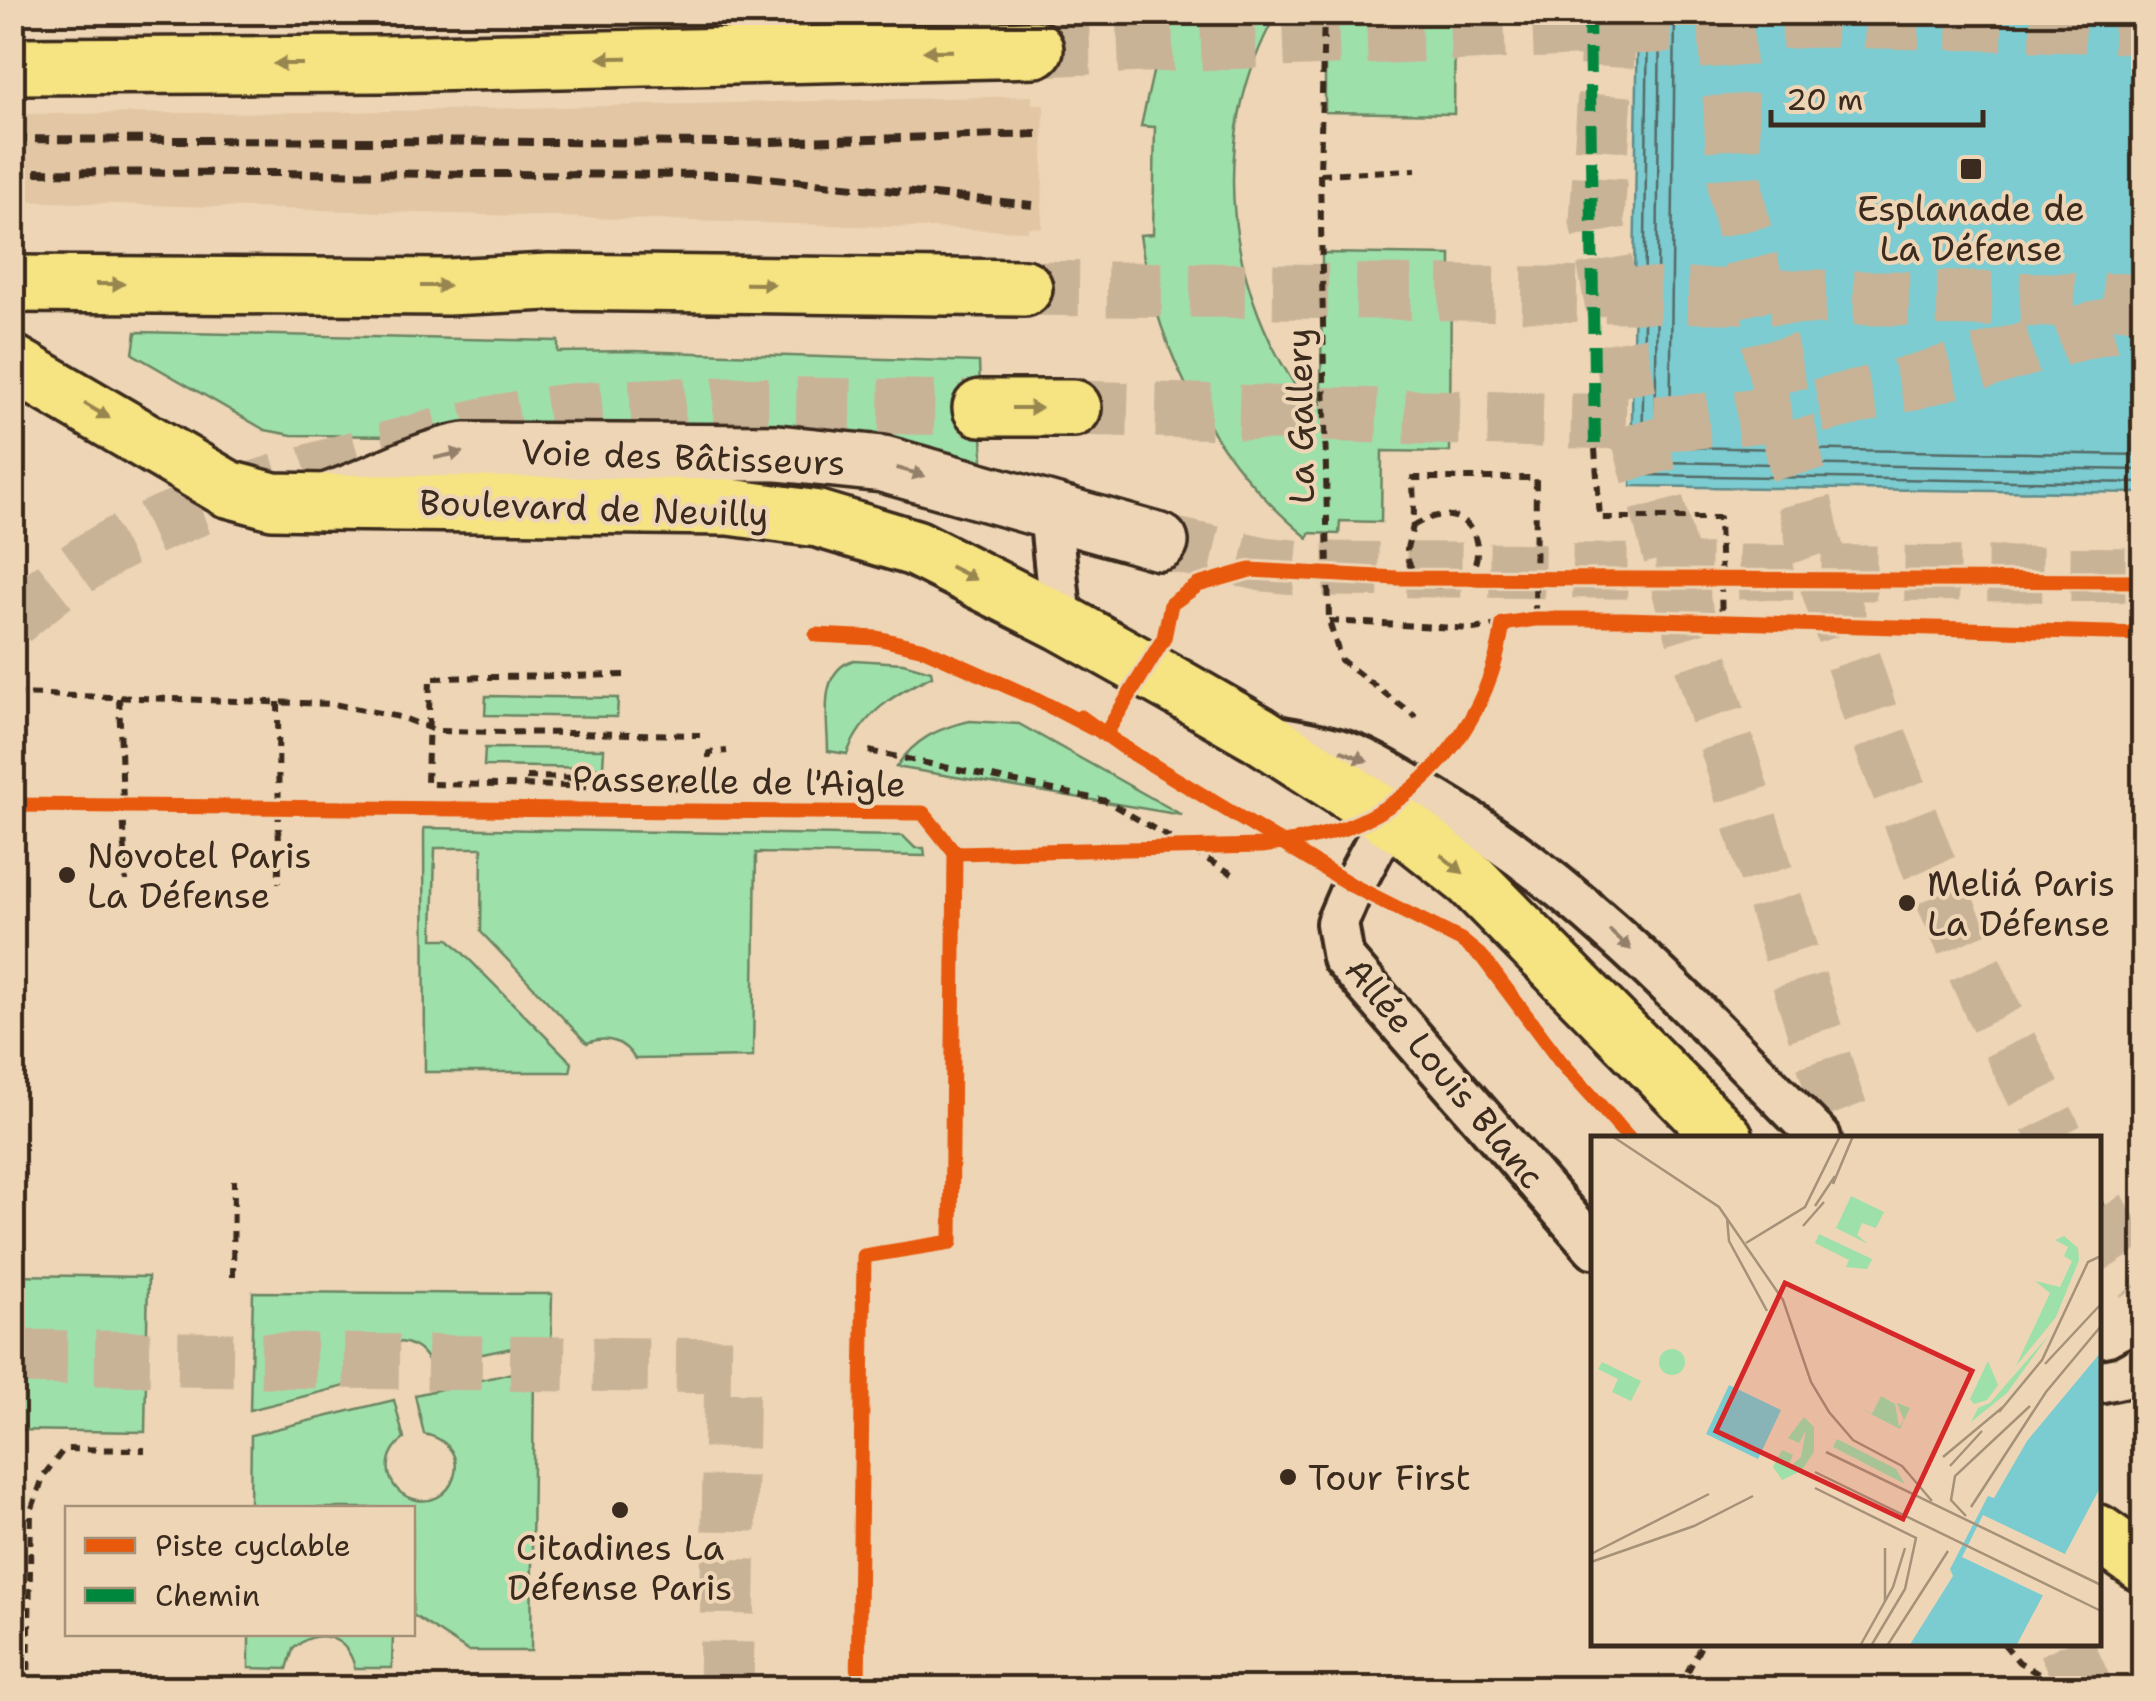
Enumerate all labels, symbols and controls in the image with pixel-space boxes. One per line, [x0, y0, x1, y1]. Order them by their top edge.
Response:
one-way arrow [921, 43, 953, 59]
one-way arrow [596, 51, 628, 67]
one-way arrow [272, 56, 304, 72]
scale bar [1771, 65, 1984, 127]
text: 20 m [1786, 79, 1863, 120]
marker: Esplanade de La Défense [1958, 156, 1984, 182]
place label: Esplanade de La Défense [1857, 185, 2085, 272]
one-way arrow [94, 276, 126, 292]
one-way arrow [744, 277, 776, 293]
one-way arrow [419, 278, 451, 294]
street label: La Gallery [1275, 328, 1325, 504]
one-way arrow [1011, 400, 1043, 416]
one-way arrow [83, 402, 111, 419]
street label: Voie des Bâtisseurs [520, 428, 846, 486]
one-way arrow [434, 447, 465, 462]
one-way arrow [897, 465, 927, 480]
street label: Boulevard de Neuilly [419, 478, 769, 538]
one-way arrow [949, 564, 978, 581]
one-way arrow [1339, 749, 1369, 765]
street label: Passerelle de l'Aigle [572, 755, 906, 807]
place label: Novotel Paris La Défense [87, 832, 311, 919]
one-way arrow [1438, 854, 1464, 875]
place label: Meliá Paris La Défense [1927, 860, 2115, 947]
marker: Novotel Paris La Défense [56, 864, 78, 886]
marker: Meliá Paris La Défense [1896, 892, 1918, 914]
one-way arrow [1608, 928, 1632, 951]
street label: Allée Louis Blanc [1334, 948, 1556, 1198]
inset map [1591, 1136, 2101, 1646]
place label: Tour First [1308, 1454, 1471, 1501]
marker: Tour First [1277, 1466, 1299, 1488]
marker: Citadines La Défense Paris [609, 1499, 631, 1521]
legend [65, 1506, 415, 1636]
place label: Citadines La Défense Paris [508, 1524, 732, 1611]
text: Piste cyclable [155, 1525, 351, 1566]
text: Chemin [155, 1575, 260, 1616]

